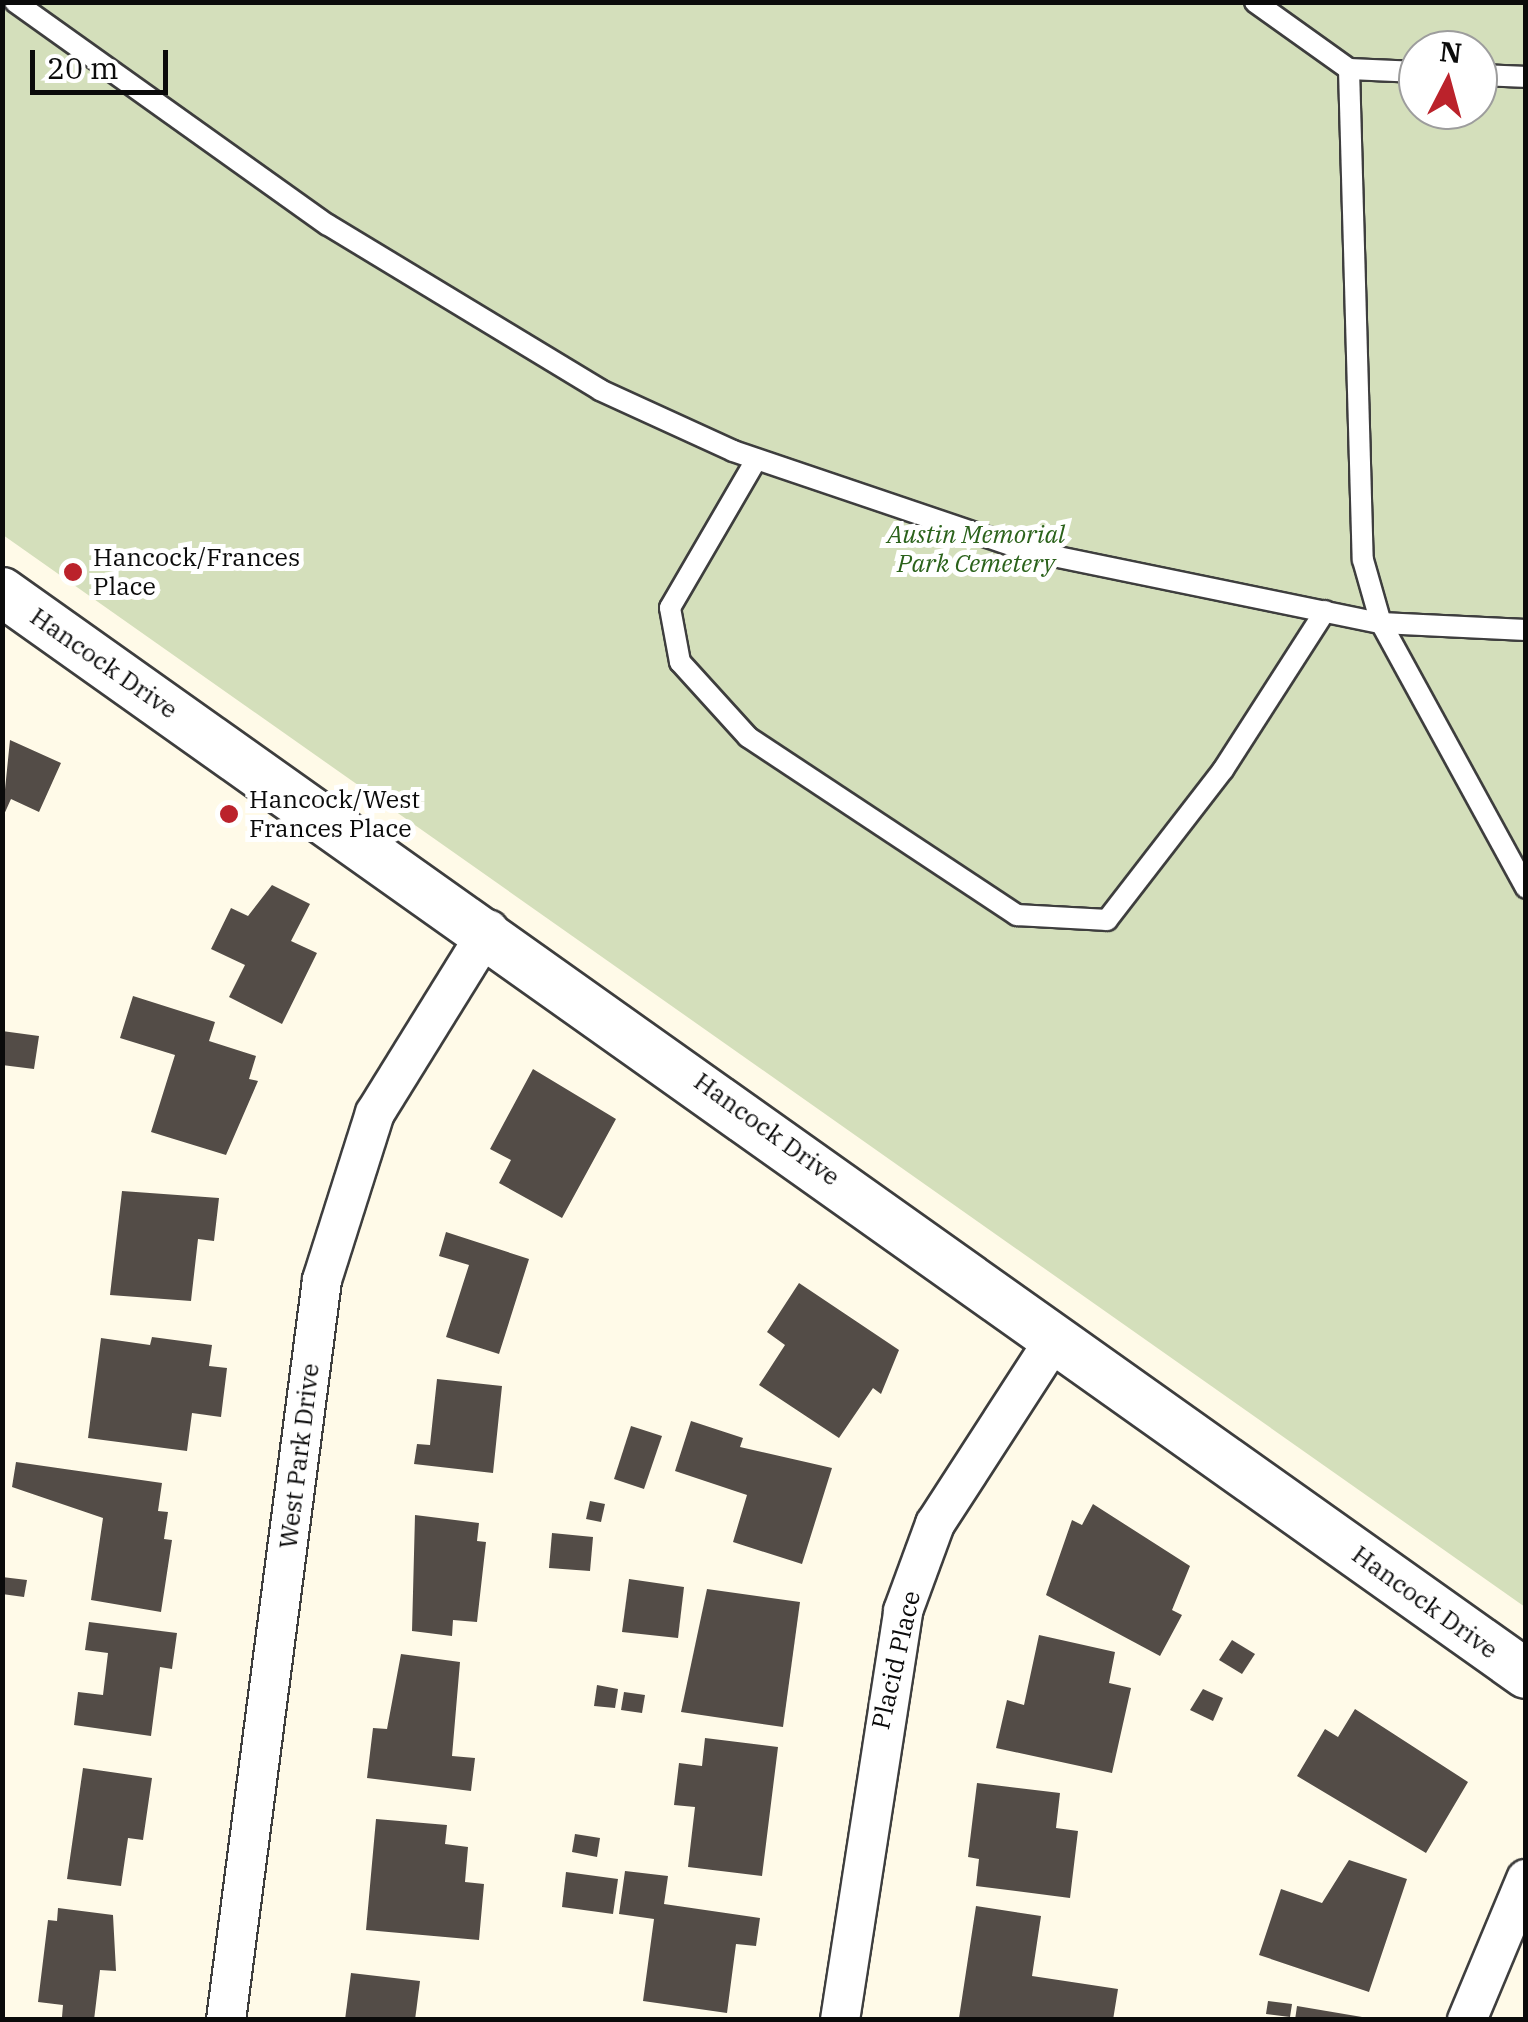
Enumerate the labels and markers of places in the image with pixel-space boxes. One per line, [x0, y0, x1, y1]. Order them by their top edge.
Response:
place label: Hancock/Frances Place [93, 543, 300, 602]
marker: Hancock/Frances Place [62, 561, 84, 583]
place label: Hancock/West Frances Place [249, 785, 420, 844]
marker: Hancock/West Frances Place [218, 803, 240, 825]

